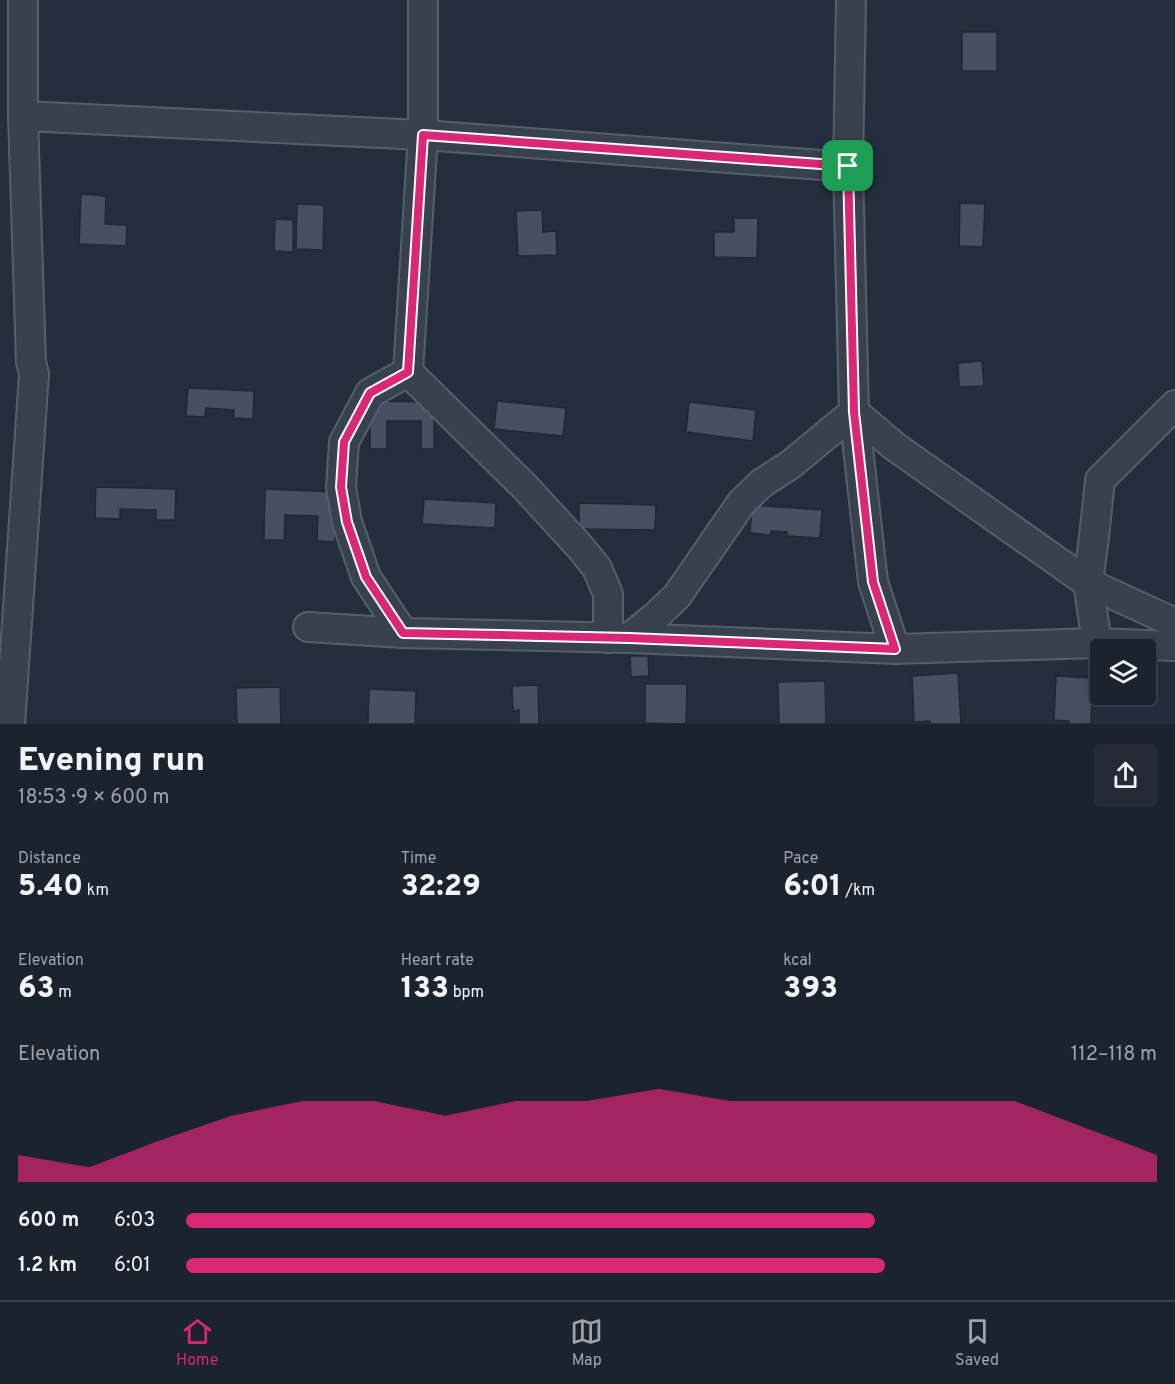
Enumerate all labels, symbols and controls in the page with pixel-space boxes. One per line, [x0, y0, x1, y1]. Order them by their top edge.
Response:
pin [822, 140, 873, 191]
icon: arrive [831, 149, 864, 182]
map controls [1090, 639, 1156, 705]
button: layers [1090, 639, 1156, 705]
text: Evening run [18, 741, 205, 783]
button: share [1094, 744, 1157, 807]
text: 18:53 · 9 × 600 m [18, 785, 169, 811]
text: Distance [18, 849, 81, 869]
text: Time [401, 849, 436, 869]
text: Pace [783, 849, 818, 869]
text: 5.40 [18, 869, 83, 906]
text: 32:29 [401, 869, 481, 906]
text: 6:01 [783, 869, 842, 906]
text: km [83, 881, 109, 901]
text: /km [842, 881, 875, 901]
text: Elevation [18, 951, 84, 971]
text: Heart rate [401, 951, 474, 971]
text: kcal [783, 951, 812, 971]
text: 63 [18, 971, 55, 1008]
text: 133 [401, 971, 449, 1008]
text: 393 [783, 971, 838, 1008]
text: m [55, 983, 72, 1003]
text: bpm [449, 983, 484, 1003]
text: Elevation [18, 1042, 100, 1068]
text: 112–118 m [1071, 1042, 1157, 1068]
text: 600 m [18, 1208, 79, 1234]
text: 6:03 [114, 1208, 155, 1234]
text: 1.2 km [18, 1253, 77, 1279]
text: 6:01 [114, 1253, 151, 1279]
tab: Home [176, 1315, 218, 1371]
tab: Map [570, 1315, 603, 1371]
tab: Saved [955, 1315, 999, 1371]

